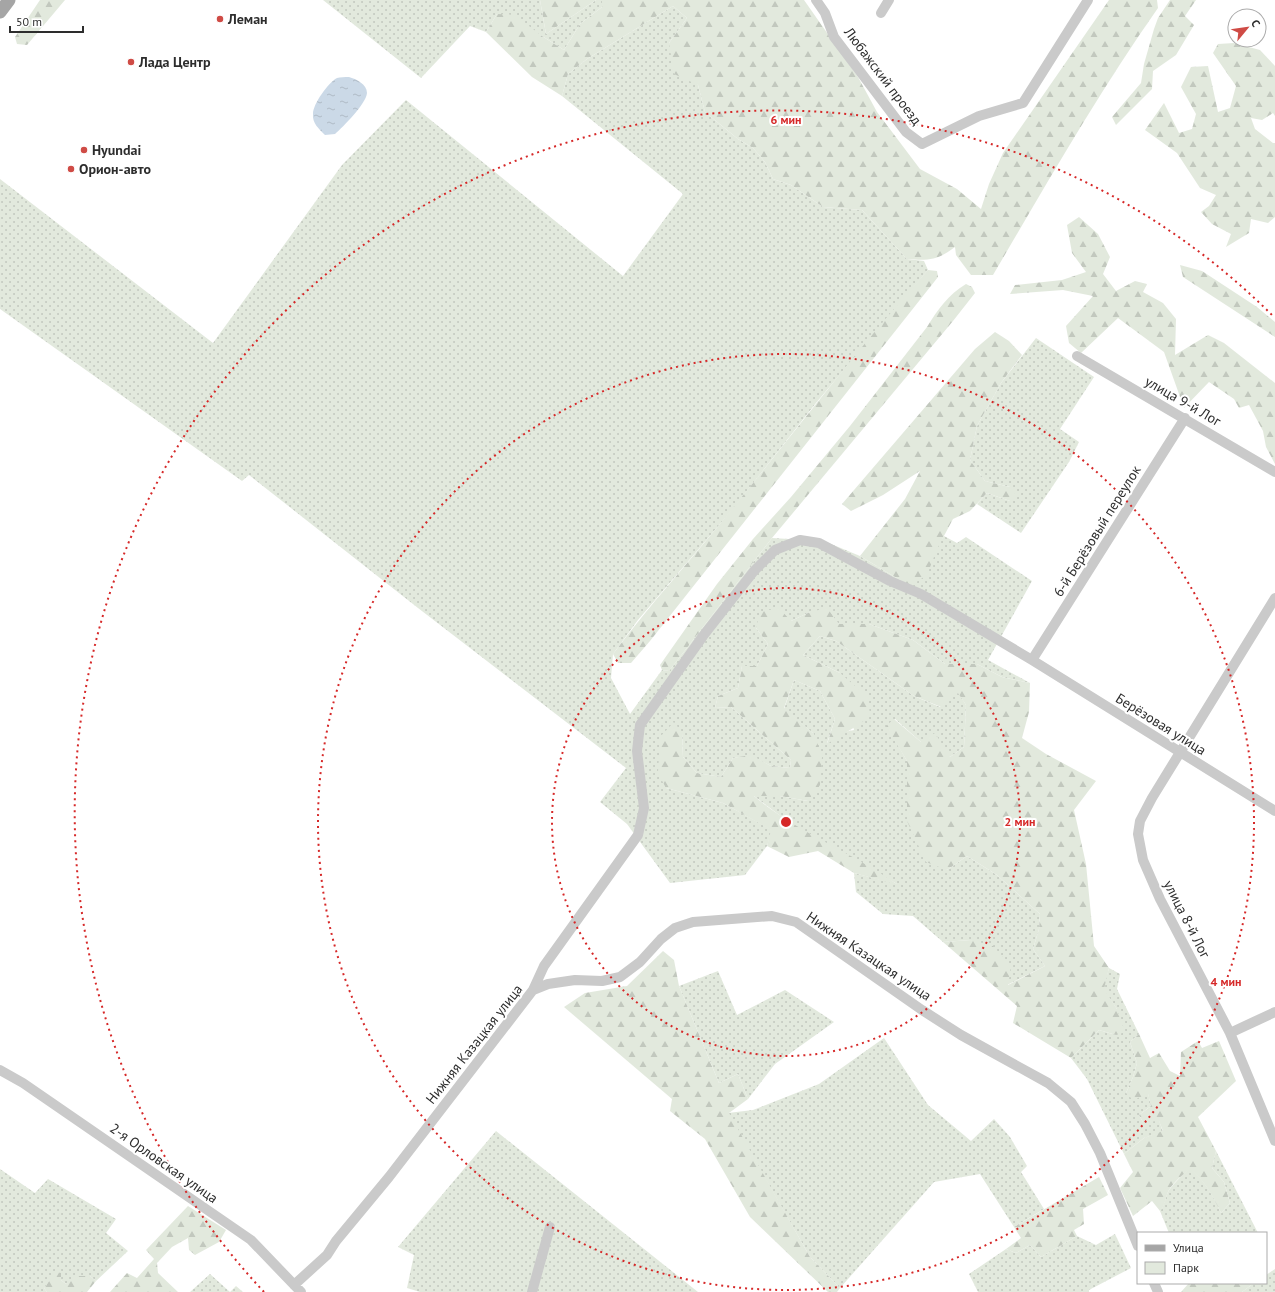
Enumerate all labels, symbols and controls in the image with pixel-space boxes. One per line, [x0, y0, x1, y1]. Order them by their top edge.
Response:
scale bar [10, 8, 83, 34]
north arrow [1227, 8, 1267, 48]
place label: Леман [227, 10, 268, 28]
text: 50 m [16, 14, 42, 29]
marker: Леман [215, 14, 225, 24]
text: С [1248, 17, 1263, 29]
street label: Любажский проезд [840, 23, 926, 129]
place label: Лада Центр [138, 53, 211, 71]
marker: Лада Центр [126, 57, 136, 67]
text: 6 мин [771, 112, 801, 127]
place label: Hyundai [92, 141, 141, 159]
marker: Hyundai [79, 145, 89, 155]
place label: Орион-авто [79, 160, 151, 178]
marker: Орион-авто [66, 164, 76, 174]
street label: улица 9-й Лог [1142, 372, 1225, 430]
street label: 6-й Берёзовый переулок [1049, 462, 1145, 600]
street label: Берёзовая улица [1113, 689, 1210, 759]
text: 2 мин [1005, 814, 1035, 829]
centre of rings [779, 815, 793, 829]
street label: улица 8-й Лог [1160, 877, 1215, 962]
street label: Нижняя Казацкая улица [803, 907, 935, 1005]
text: 4 мин [1211, 974, 1241, 989]
street label: Нижняя Казацкая улица [422, 981, 526, 1107]
street label: 2-я Орловская улица [107, 1119, 221, 1207]
legend [1137, 1232, 1267, 1284]
text: Улица [1173, 1240, 1204, 1255]
text: Парк [1173, 1260, 1199, 1275]

